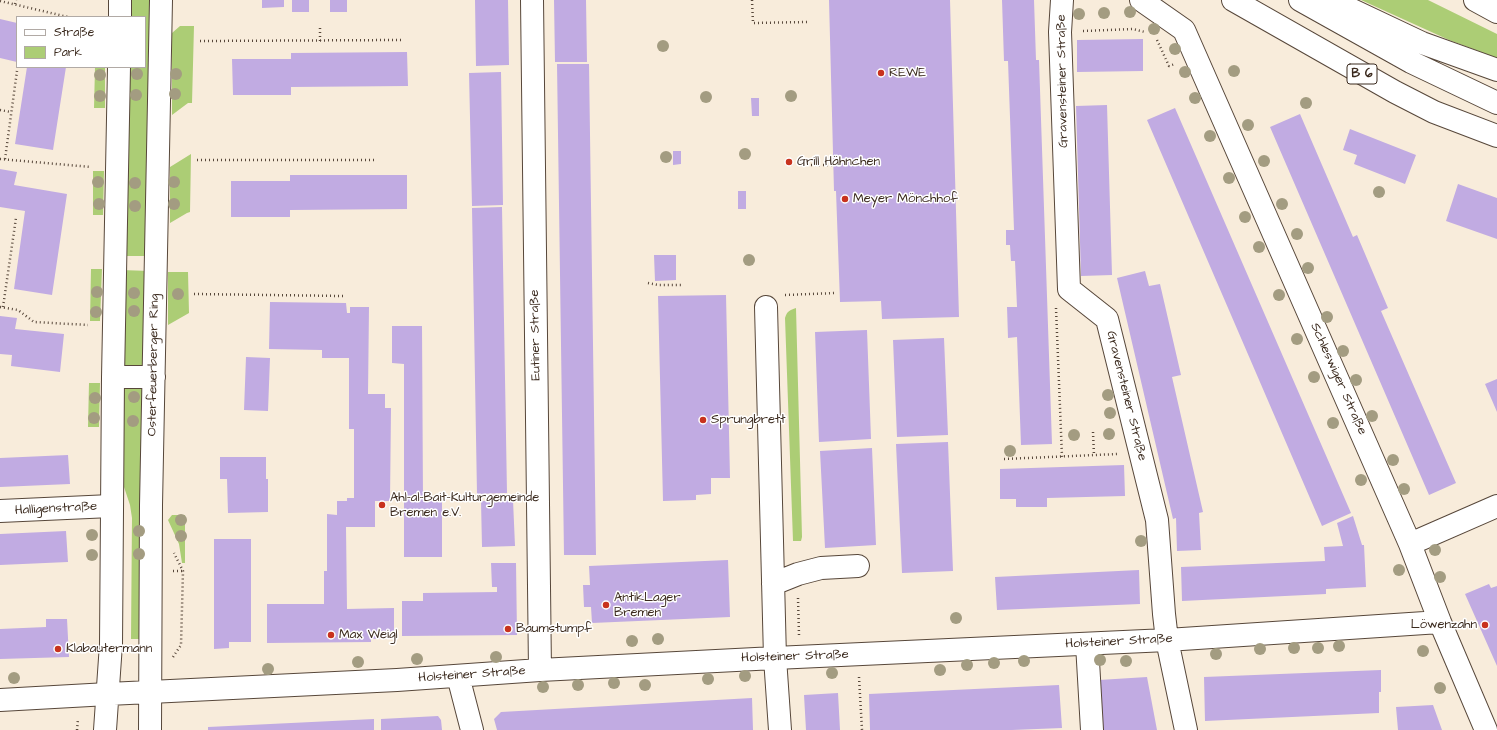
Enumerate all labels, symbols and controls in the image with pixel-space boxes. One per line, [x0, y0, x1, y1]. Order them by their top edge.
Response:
street label: Gravensteiner Straße [1054, 14, 1072, 148]
legend [16, 16, 146, 68]
text: Straße [54, 24, 94, 41]
text: Park [54, 44, 82, 61]
road number: B 6 [1347, 64, 1377, 84]
place label: REWE [889, 65, 926, 81]
marker: REWE [876, 68, 886, 78]
place label: Grill Hähnchen [797, 154, 880, 170]
marker: Grill Hähnchen [784, 157, 794, 167]
place label: Meyer Mönchhof [853, 191, 958, 207]
marker: Meyer Mönchhof [840, 194, 850, 204]
street label: Eutiner Straße [527, 289, 545, 381]
street label: Osterfeuerberger Ring [145, 294, 163, 436]
street label: Schleswiger Straße [1306, 321, 1370, 437]
street label: Gravensteiner Straße [1102, 329, 1150, 463]
place label: Sprungbrett [711, 412, 786, 428]
marker: Sprungbrett [698, 415, 708, 425]
place label: Ahl-al-Bait-Kulturgemeinde Bremen e.V. [390, 490, 539, 521]
street label: Halligenstraße [14, 499, 98, 519]
marker: Ahl-al-Bait-Kulturgemeinde Bremen e.V. [377, 500, 387, 510]
place label: AntikLager Bremen [614, 590, 681, 621]
marker: AntikLager Bremen [601, 600, 611, 610]
place label: Löwenzahn [1411, 617, 1477, 633]
marker: Löwenzahn [1480, 620, 1490, 630]
place label: Baumstumpf [516, 621, 592, 637]
marker: Baumstumpf [503, 624, 513, 634]
place label: Max Weigl [339, 627, 398, 643]
marker: Max Weigl [326, 630, 336, 640]
street label: Holsteiner Straße [1065, 631, 1173, 653]
place label: Klabautermann [66, 641, 152, 657]
marker: Klabautermann [53, 644, 63, 654]
street label: Holsteiner Straße [741, 647, 849, 667]
street label: Holsteiner Straße [418, 663, 526, 687]

